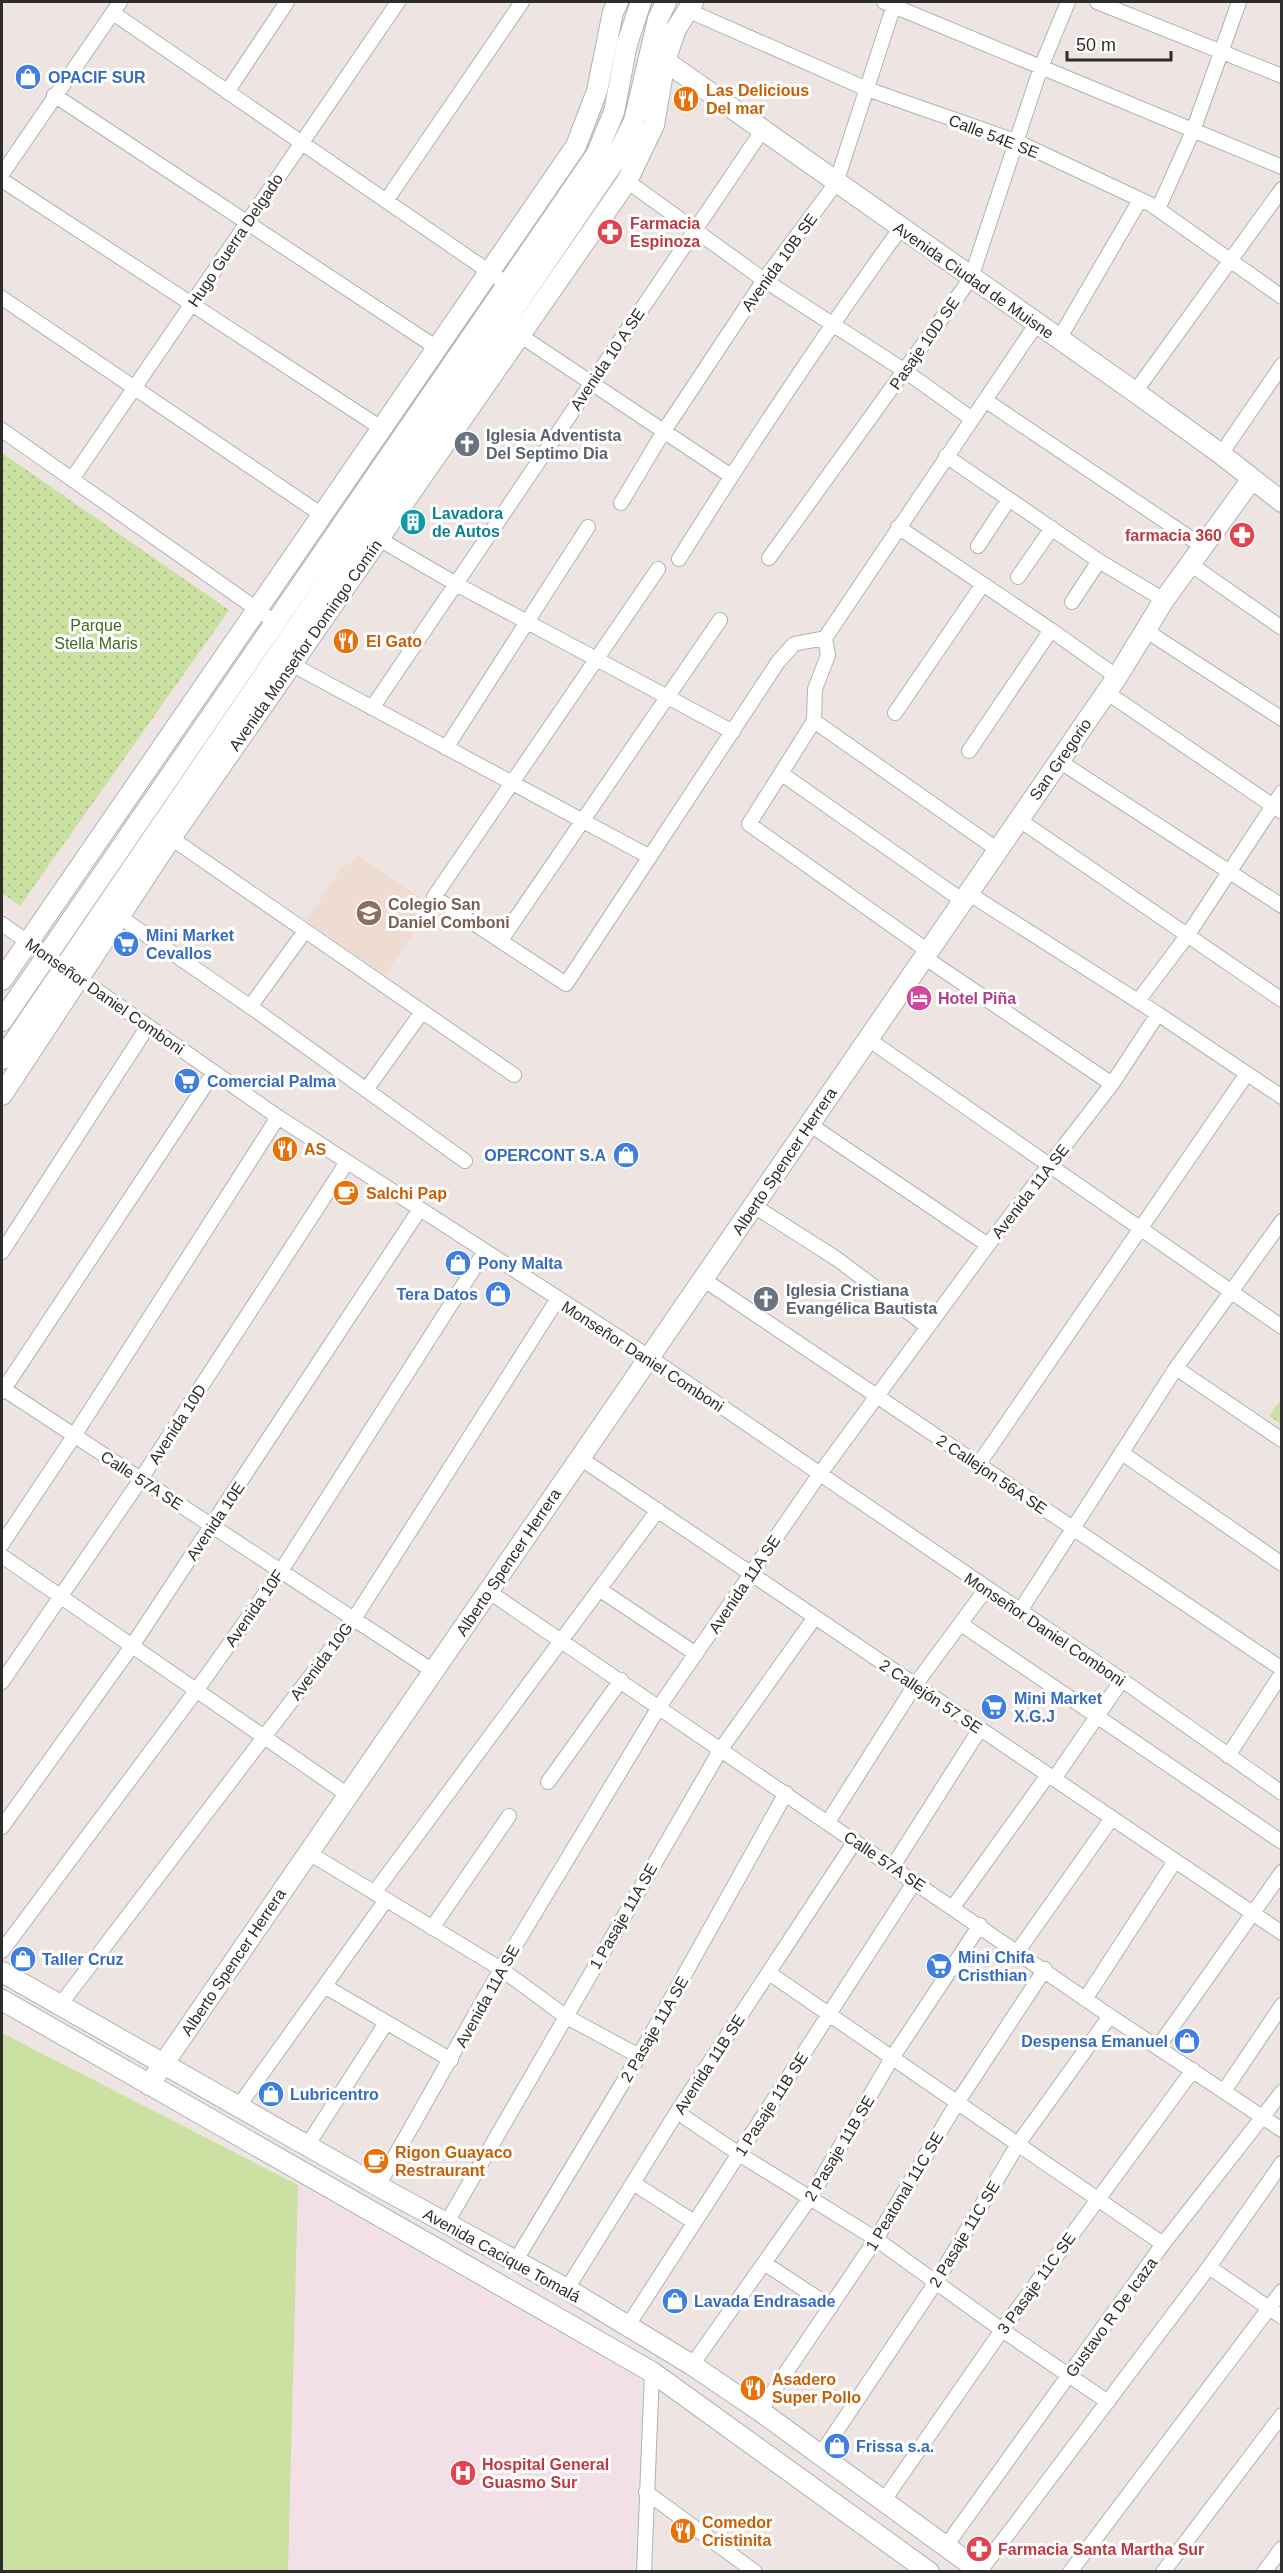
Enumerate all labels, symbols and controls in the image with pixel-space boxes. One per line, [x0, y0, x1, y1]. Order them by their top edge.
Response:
scale bar [1067, 24, 1170, 62]
text: 50 m [1076, 35, 1116, 55]
shop icon: OPACIF SUR [13, 62, 43, 92]
place label: OPACIF SUR [48, 69, 146, 86]
place label: Las Delicious Del mar [706, 82, 809, 117]
restaurant icon: Las Delicious Del mar [671, 84, 701, 114]
street label: Calle 54E SE [946, 111, 1041, 161]
street label: Hugo Guerra Delgado [185, 171, 286, 310]
street label: Avenida 10B SE [738, 210, 820, 314]
place label: Farmacia Espinoza [630, 215, 700, 250]
pharmacy icon: Farmacia Espinoza [595, 217, 625, 247]
street label: Avenida Ciudad de Muisne [891, 219, 1057, 342]
street label: Pasaje 10D SE [886, 294, 962, 393]
street label: Avenida 10 A SE [567, 305, 648, 413]
place label: Iglesia Adventista Del Septimo Dia [486, 427, 622, 462]
church icon: Iglesia Adventista Del Septimo Dia [452, 429, 482, 459]
place label: Lavadora de Autos [432, 505, 503, 540]
building icon: Lavadora de Autos [398, 507, 428, 537]
pharmacy icon: farmacia 360 [1227, 520, 1257, 550]
place label: farmacia 360 [1125, 527, 1222, 544]
street label: Avenida Monseñor Domingo Comín [226, 537, 385, 754]
park label: Parque Stella Maris [54, 617, 138, 652]
restaurant icon: El Gato [331, 626, 361, 656]
place label: El Gato [366, 633, 422, 650]
street label: San Gregorio [1026, 715, 1095, 803]
place label: Colegio San Daniel Comboni [388, 896, 510, 931]
school or university icon: Colegio San Daniel Comboni [354, 898, 384, 928]
place label: Mini Market Cevallos [146, 927, 235, 962]
supermarket icon: Mini Market Cevallos [111, 929, 141, 959]
street label: Monseñor Daniel Comboni [22, 935, 187, 1058]
hotel icon: Hotel Piña [904, 983, 934, 1013]
place label: Hotel Piña [938, 990, 1016, 1007]
supermarket icon: Comercial Palma [172, 1066, 202, 1096]
place label: Comercial Palma [207, 1073, 336, 1090]
street label: Alberto Spencer Herrera [729, 1085, 840, 1238]
restaurant icon: AS [270, 1134, 300, 1164]
shop icon: OPERCONT S.A [611, 1140, 641, 1170]
place label: AS [304, 1141, 327, 1158]
street label: Avenida 11A SE [989, 1141, 1072, 1242]
place label: OPERCONT S.A [484, 1147, 606, 1164]
cafe icon: Salchi Pap [331, 1178, 361, 1208]
place label: Salchi Pap [366, 1185, 447, 1202]
shop icon: Pony Malta [443, 1248, 473, 1278]
place label: Pony Malta [478, 1255, 563, 1272]
shop icon: Tera Datos [483, 1279, 513, 1309]
place label: Iglesia Cristiana Evangélica Bautista [786, 1282, 937, 1317]
church icon: Iglesia Cristiana Evangélica Bautista [751, 1284, 781, 1314]
place label: Tera Datos [396, 1286, 478, 1303]
street label: Monseñor Daniel Comboni [559, 1298, 727, 1415]
street label: Avenida 10D [145, 1381, 209, 1467]
street label: 2 Callejon 56A SE [934, 1431, 1050, 1518]
street label: Calle 57A SE [98, 1448, 186, 1513]
street label: Avenida 10E [183, 1479, 248, 1564]
street label: Alberto Spencer Herrera [453, 1486, 564, 1639]
street label: Avenida 11A SE [705, 1532, 783, 1636]
street label: Avenida 10F [222, 1567, 287, 1650]
street label: Monseñor Daniel Comboni [961, 1569, 1128, 1689]
street label: Avenida 10G [287, 1619, 356, 1703]
street label: 2 Callejón 57 SE [877, 1656, 985, 1737]
place label: Mini Market X.G.J [1014, 1690, 1103, 1725]
supermarket icon: Mini Market X.G.J [979, 1692, 1009, 1722]
street label: Calle 57A SE [841, 1828, 929, 1895]
street label: 1 Pasaje 11A SE [586, 1861, 661, 1972]
street label: Alberto Spencer Herrera [178, 1886, 289, 2039]
street label: Avenida 11A SE [452, 1942, 523, 2050]
shop icon: Taller Cruz [8, 1944, 38, 1974]
place label: Mini Chifa Cristhian [958, 1949, 1035, 1984]
place label: Taller Cruz [42, 1951, 124, 1968]
supermarket icon: Mini Chifa Cristhian [924, 1951, 954, 1981]
street label: 2 Pasaje 11A SE [617, 1974, 692, 2085]
street label: Avenida 11B SE [671, 2011, 748, 2117]
shop icon: Despensa Emanuel [1172, 2026, 1202, 2056]
place label: Despensa Emanuel [1021, 2033, 1168, 2050]
street label: 1 Pasaje 11B SE [732, 2049, 811, 2159]
shop icon: Lubricentro [256, 2079, 286, 2109]
place label: Lubricentro [290, 2086, 379, 2103]
street label: 2 Pasaje 11B SE [801, 2093, 878, 2204]
street label: 1 Peatonal 11C SE [862, 2129, 946, 2253]
place label: Rigon Guayaco Restraurant [395, 2144, 513, 2179]
cafe icon: Rigon Guayaco Restraurant [361, 2146, 391, 2176]
street label: 2 Pasaje 11C SE [926, 2178, 1003, 2290]
street label: Avenida Cacique Tomalá [420, 2205, 583, 2306]
street label: 3 Pasaje 11C SE [994, 2229, 1079, 2337]
street label: Gustavo R De Icaza [1062, 2254, 1160, 2380]
shop icon: Lavada Endrasade [660, 2286, 690, 2316]
place label: Lavada Endrasade [694, 2293, 836, 2310]
place label: Asadero Super Pollo [772, 2371, 861, 2406]
restaurant icon: Asadero Super Pollo [738, 2373, 768, 2403]
shop icon: Frissa s.a. [822, 2431, 852, 2461]
place label: Frissa s.a. [856, 2438, 934, 2455]
place label: Hospital General Guasmo Sur [482, 2456, 609, 2491]
hospital icon: Hospital General Guasmo Sur [448, 2458, 478, 2488]
place label: Comedor Cristinita [702, 2514, 772, 2549]
restaurant icon: Comedor Cristinita [668, 2516, 698, 2546]
pharmacy icon: Farmacia Santa Martha Sur [964, 2534, 994, 2564]
place label: Farmacia Santa Martha Sur [998, 2541, 1204, 2558]

